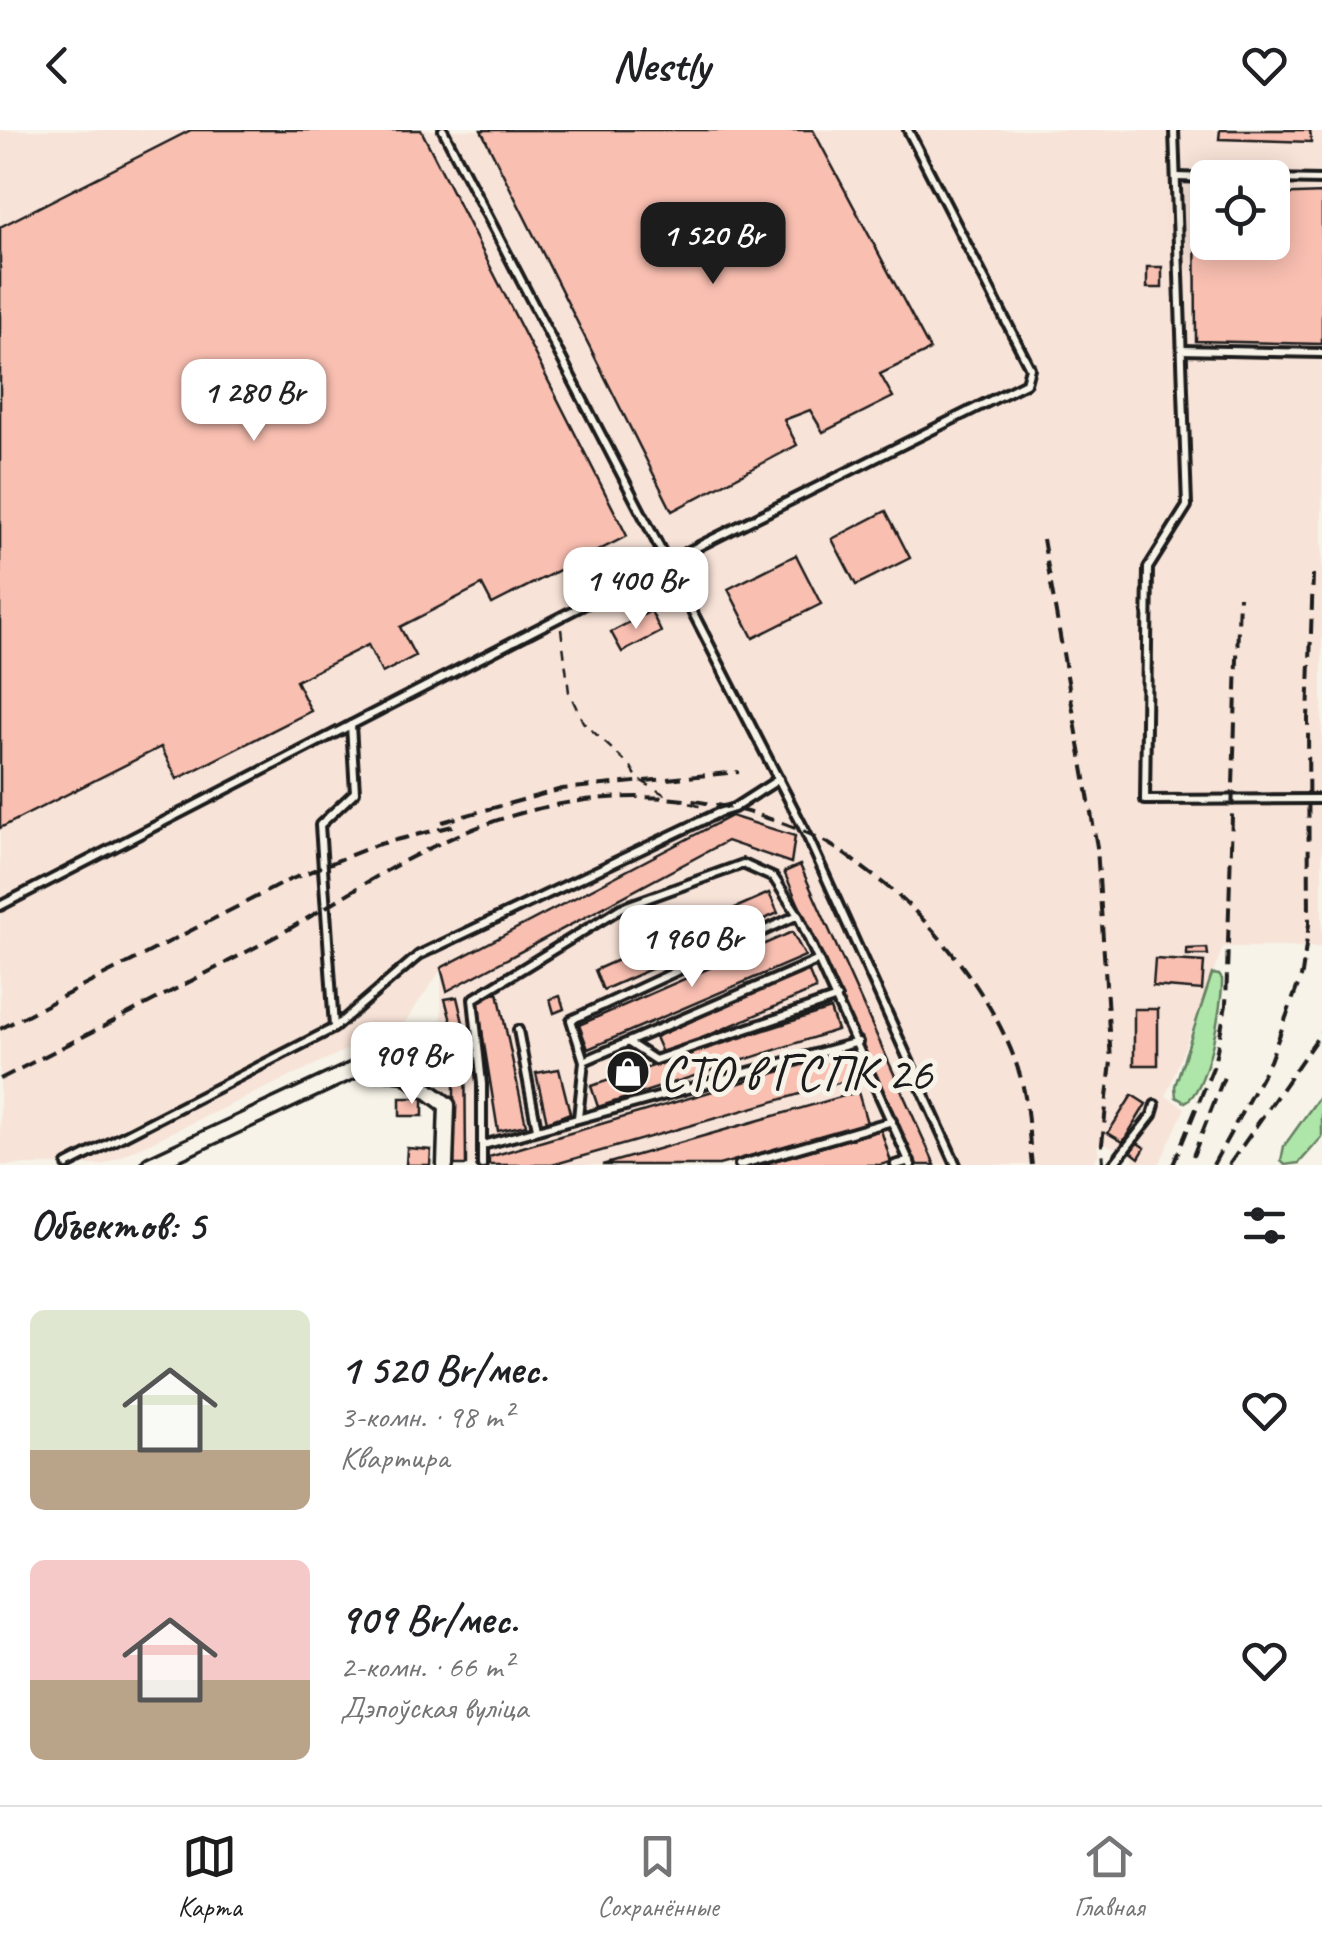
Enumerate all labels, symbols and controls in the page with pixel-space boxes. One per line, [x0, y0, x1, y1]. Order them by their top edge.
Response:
text: Nestly [612, 37, 710, 94]
icon: back [30, 38, 85, 93]
icon: heart [1237, 38, 1292, 93]
map controls [1190, 160, 1290, 260]
button: locate [1190, 160, 1290, 260]
pin: 1 520 Br [610, 202, 816, 287]
text: 1 520 Br [663, 214, 763, 255]
pin: 1 280 Br [151, 359, 357, 444]
text: 1 280 Br [203, 371, 305, 412]
pin: 1 400 Br [533, 547, 739, 632]
text: 1 400 Br [585, 559, 687, 600]
pin: 1 960 Br [589, 905, 795, 990]
text: 1 960 Br [641, 917, 743, 958]
pin: 909 Br [331, 1022, 493, 1107]
text: 909 Br [373, 1034, 451, 1075]
place label: СТО в ГСПК 26 [660, 1042, 933, 1105]
shop icon: СТО в ГСПК 26 [605, 1049, 651, 1095]
icon: filters [1237, 1198, 1292, 1253]
text: Объектов: 5 [30, 1199, 205, 1252]
text: 1 520 Br/мес. [340, 1343, 547, 1396]
icon: home [110, 1350, 230, 1470]
icon: heart [1237, 1383, 1292, 1438]
text: 3-комн. · 98 m² [340, 1396, 512, 1437]
text: Квартира [340, 1437, 449, 1478]
text: 909 Br/мес. [340, 1593, 518, 1646]
icon: home [110, 1600, 230, 1720]
icon: heart [1237, 1633, 1292, 1688]
text: 2-комн. · 66 m² [340, 1646, 512, 1687]
text: Дэпоўская вуліца [340, 1687, 528, 1728]
tab: Карта [178, 1829, 242, 1924]
tab: Сохранённые [597, 1829, 719, 1924]
tab: Главная [1074, 1829, 1144, 1924]

